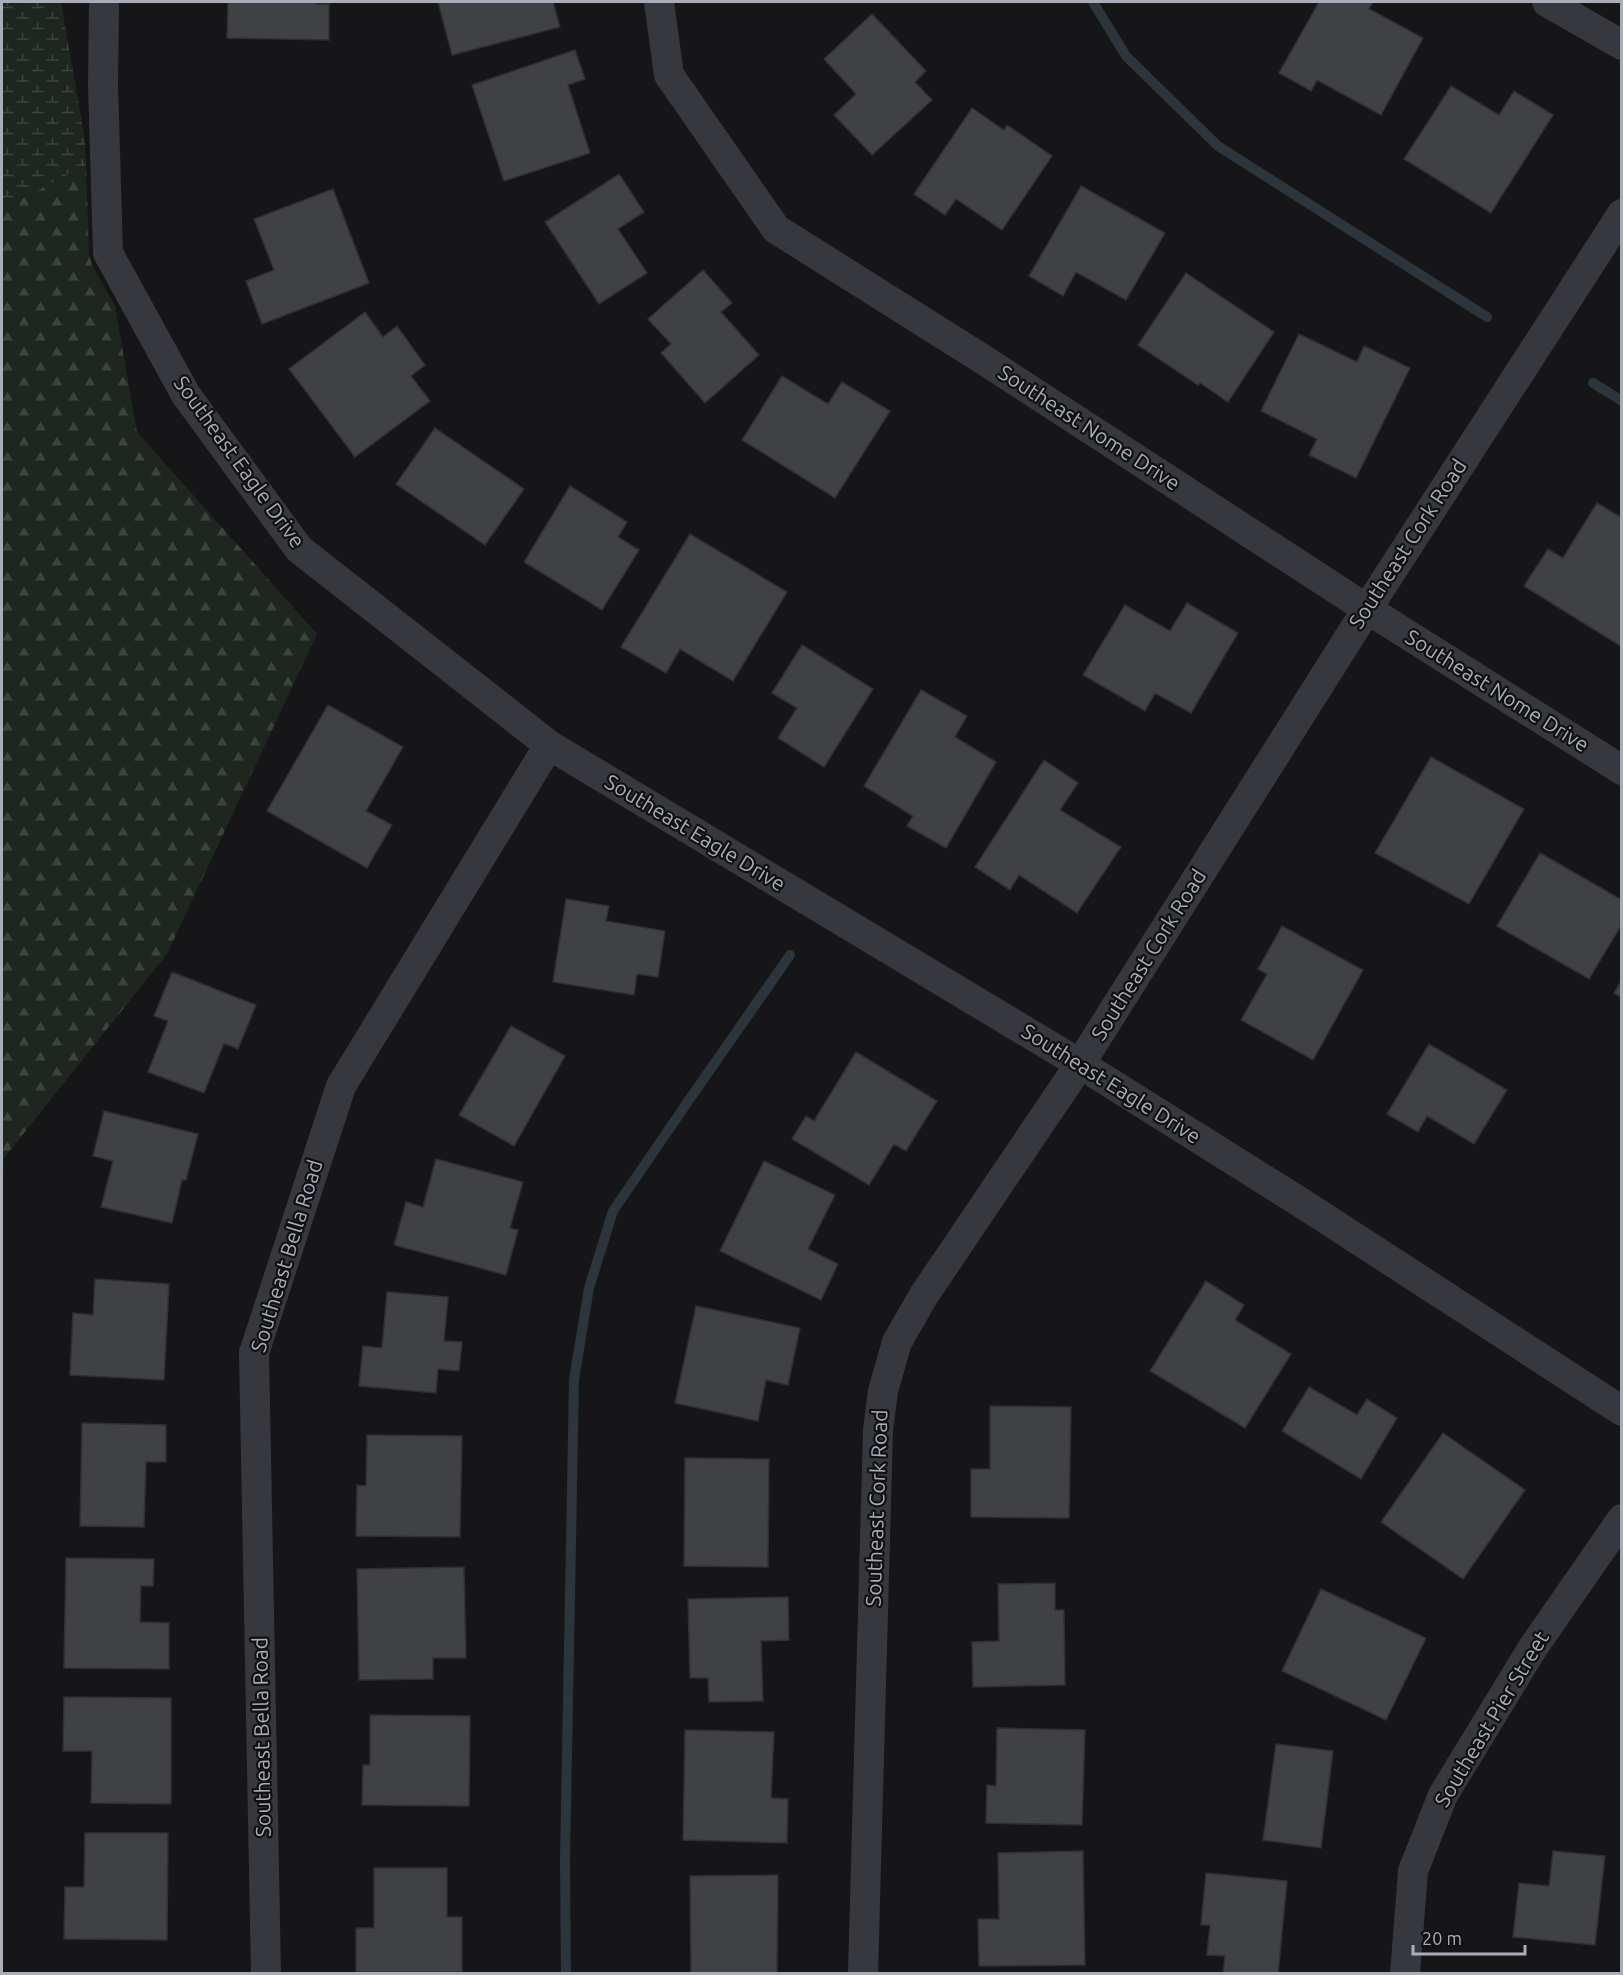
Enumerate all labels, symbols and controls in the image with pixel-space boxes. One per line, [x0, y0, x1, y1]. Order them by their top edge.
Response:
street label: Southeast Nome Drive [994, 359, 1185, 495]
street label: Southeast Eagle Drive [169, 371, 310, 552]
street label: Southeast Cork Road [1343, 454, 1471, 633]
street label: Southeast Nome Drive [1401, 624, 1594, 756]
street label: Southeast Eagle Drive [601, 769, 790, 896]
street label: Southeast Cork Road [1086, 865, 1211, 1044]
street label: Southeast Eagle Drive [1018, 1018, 1205, 1148]
street label: Southeast Bella Road [245, 1157, 327, 1355]
street label: Southeast Cork Road [861, 1409, 891, 1607]
street label: Southeast Pier Street [1429, 1626, 1553, 1811]
street label: Southeast Bella Road [247, 1637, 275, 1837]
scale bar [1413, 1918, 1526, 1956]
text: 20 m [1422, 1928, 1462, 1948]

